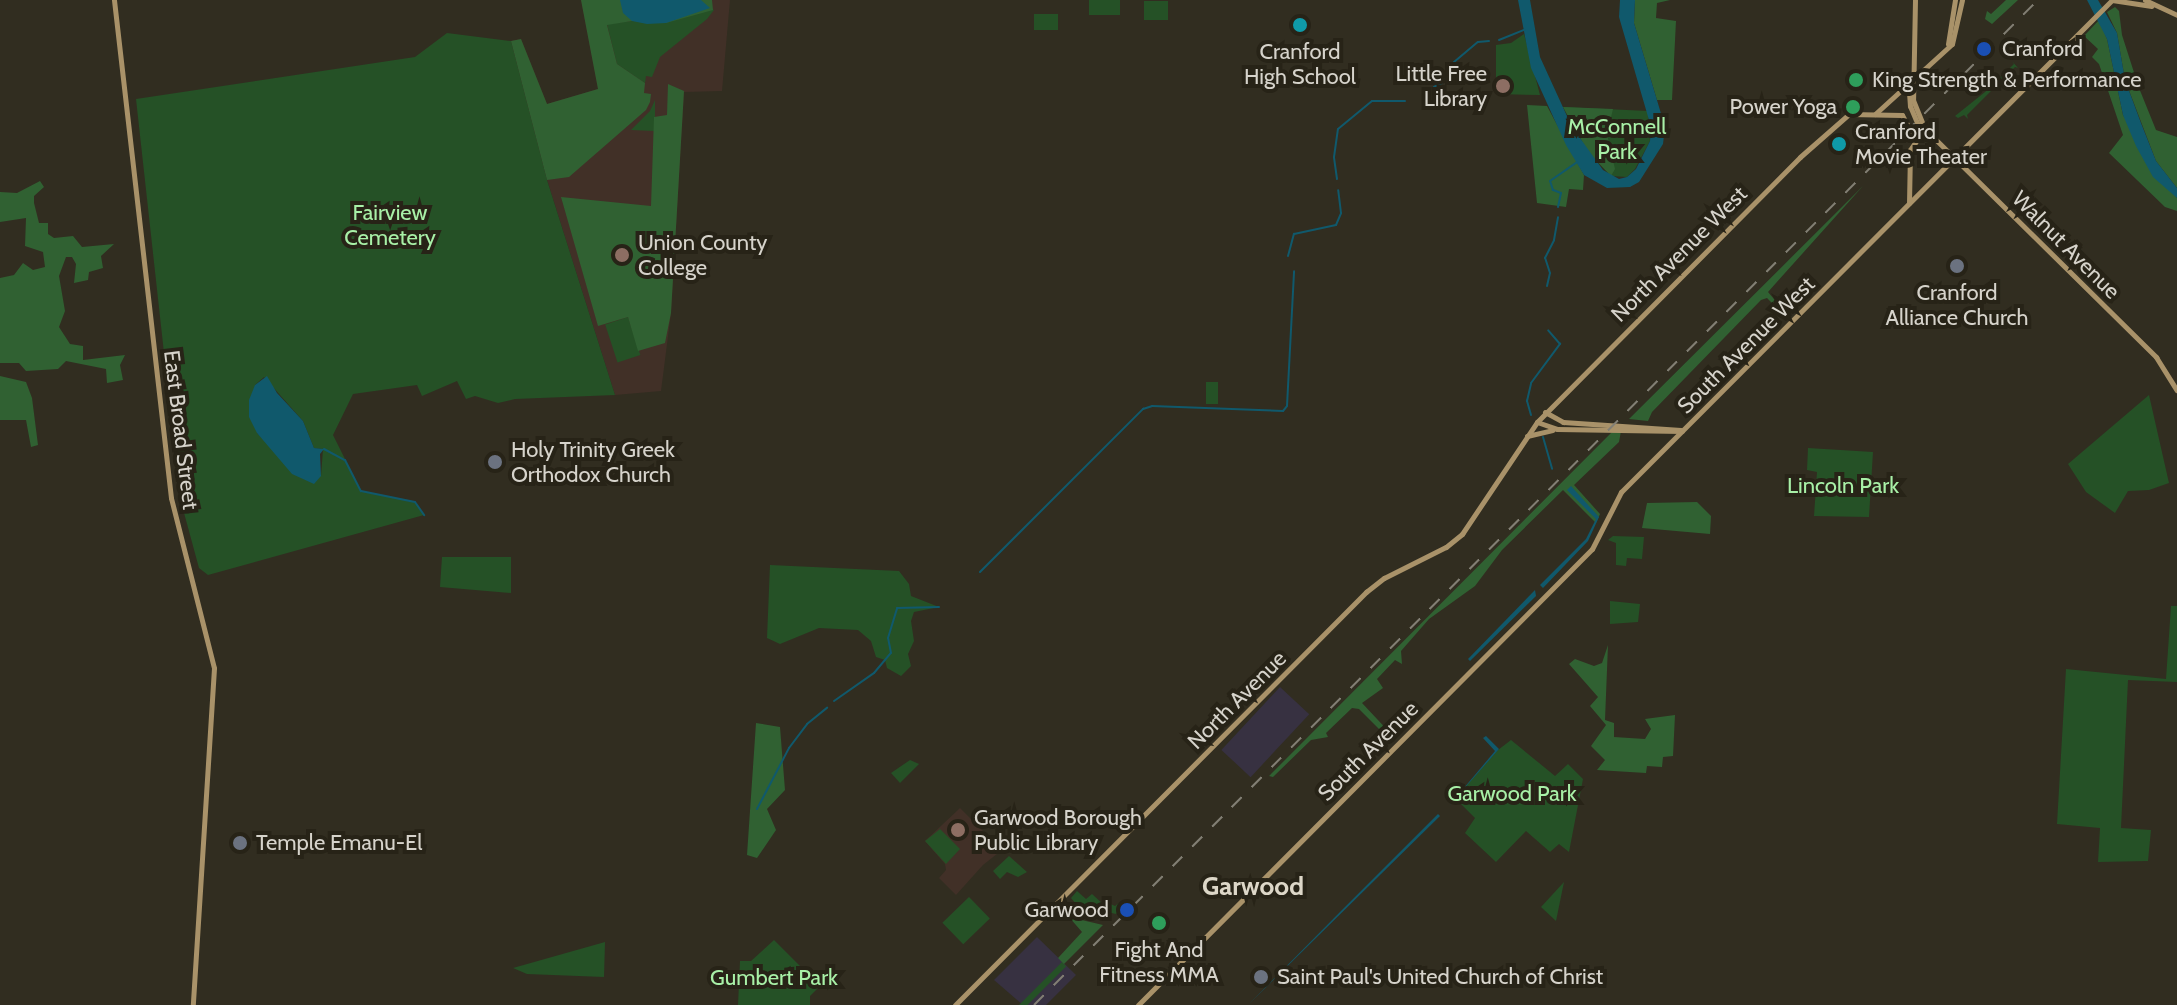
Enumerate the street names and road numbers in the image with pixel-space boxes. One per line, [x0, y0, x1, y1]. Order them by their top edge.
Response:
street label: North Avenue West [1606, 181, 1752, 327]
street label: Walnut Avenue [2007, 186, 2125, 304]
street label: South Avenue West [1672, 271, 1820, 419]
street label: East Broad Street [158, 349, 204, 511]
street label: North Avenue [1182, 645, 1292, 755]
street label: South Avenue [1313, 696, 1423, 806]

